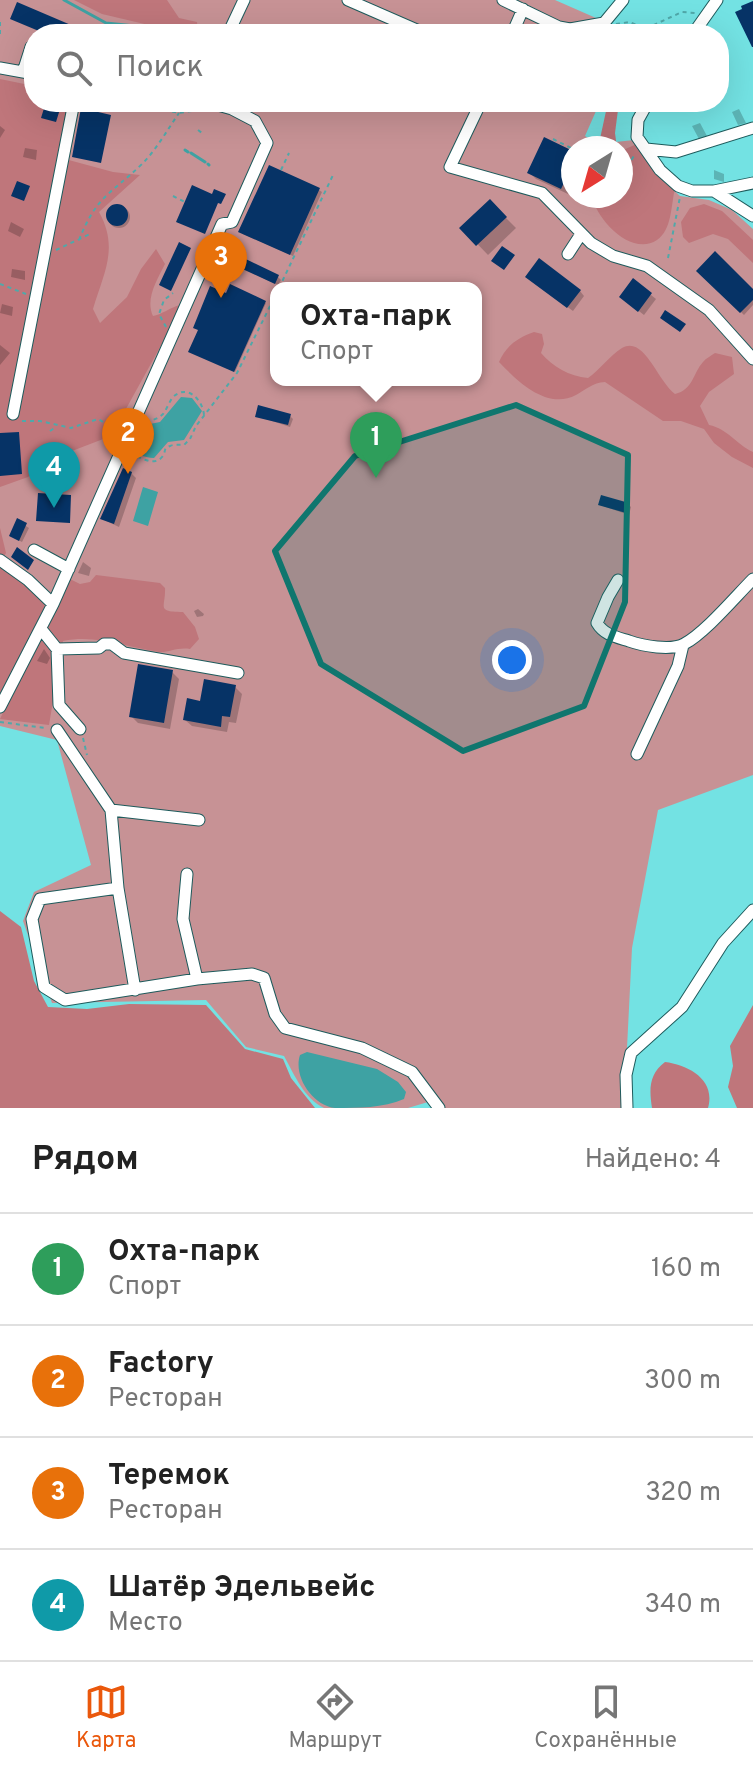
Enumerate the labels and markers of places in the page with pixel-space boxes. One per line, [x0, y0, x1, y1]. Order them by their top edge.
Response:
pin: 3 [195, 232, 247, 298]
pin: 2 [102, 408, 154, 474]
pin: 1 [350, 412, 402, 478]
pin: 4 [28, 442, 80, 508]

